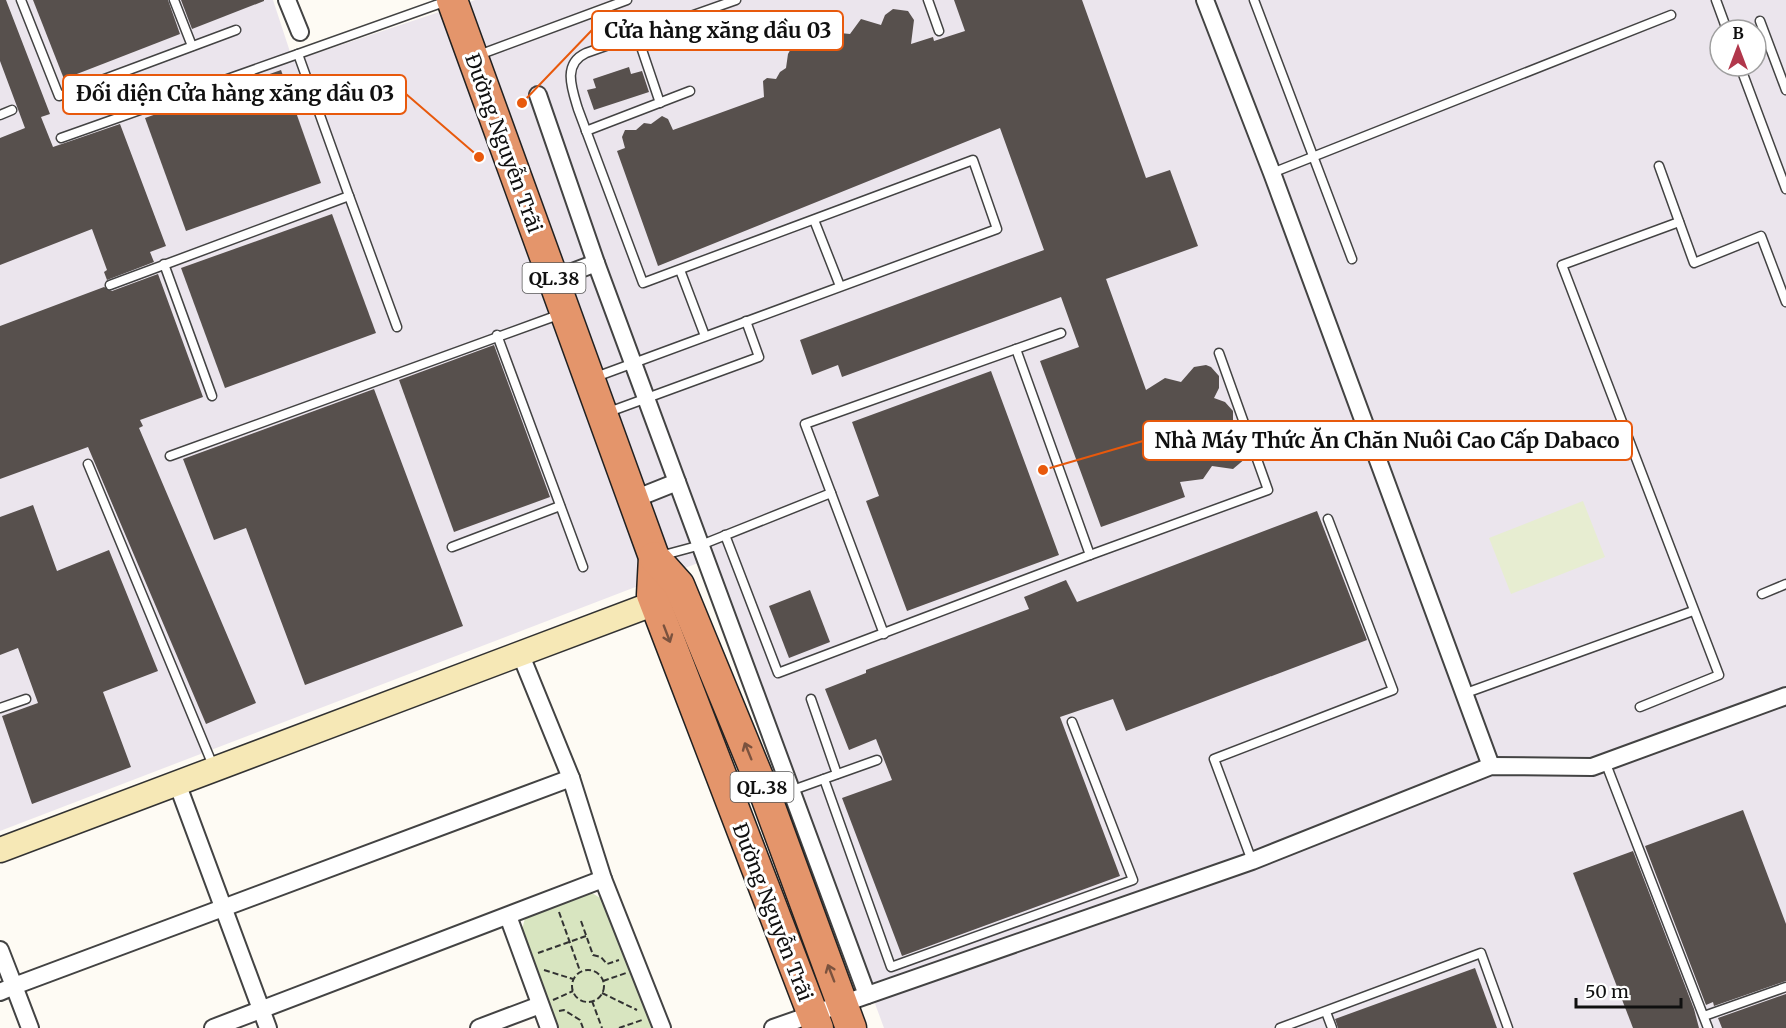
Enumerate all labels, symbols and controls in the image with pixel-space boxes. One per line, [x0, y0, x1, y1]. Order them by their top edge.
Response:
callout: Cửa hàng xăng dầu 03 [592, 11, 843, 50]
text: Cửa hàng xăng dầu 03 [604, 17, 832, 44]
north arrow [1708, 18, 1768, 78]
text: B [1732, 23, 1744, 43]
street label: Đường Nguyễn Trãi [460, 50, 549, 236]
callout: Đối diện Cửa hàng xăng dầu 03 [63, 75, 406, 114]
text: Đối diện Cửa hàng xăng dầu 03 [76, 80, 394, 107]
road number: QL.38 [522, 263, 586, 293]
callout: Nhà Máy Thức Ăn Chăn Nuôi Cao Cấp Dabaco [1143, 421, 1632, 460]
text: Nhà Máy Thức Ăn Chăn Nuôi Cao Cấp Dabaco [1154, 427, 1620, 454]
one-way arrow [662, 624, 673, 643]
one-way arrow [742, 743, 753, 761]
road number: QL.38 [730, 772, 794, 802]
street label: Đường Nguyễn Trãi [727, 819, 819, 1005]
one-way arrow [825, 964, 836, 983]
scale bar [1576, 971, 1681, 1009]
text: 50 m [1585, 980, 1629, 1003]

